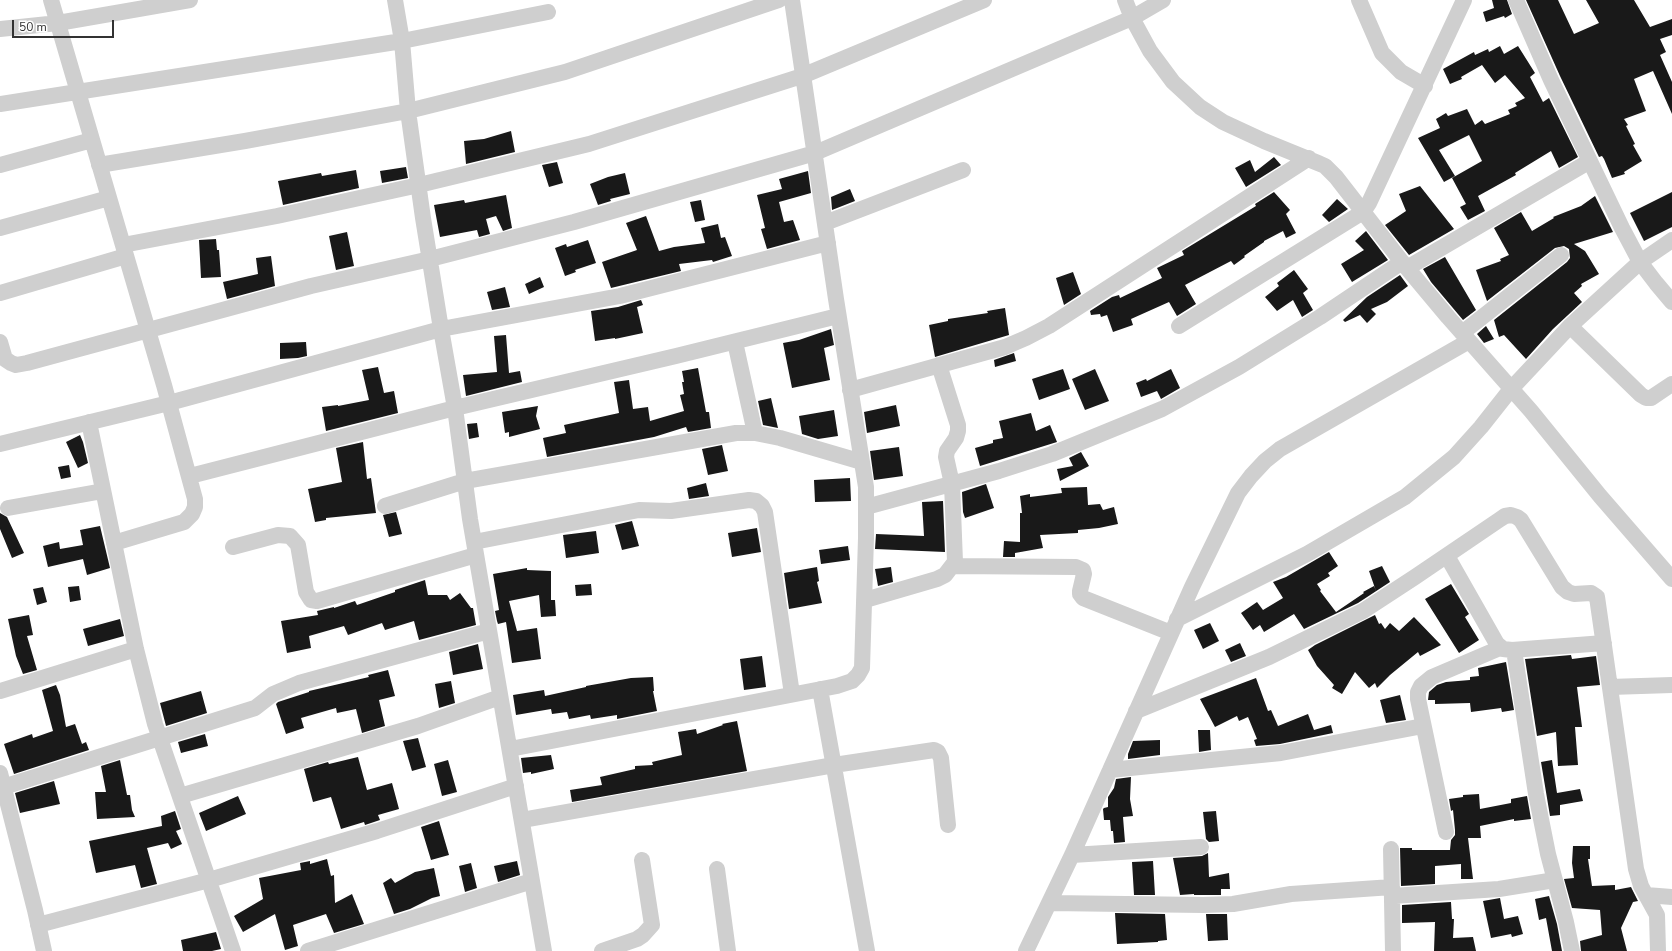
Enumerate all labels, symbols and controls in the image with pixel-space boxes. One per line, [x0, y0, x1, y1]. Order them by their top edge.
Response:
scale bar [14, 12, 116, 38]
text: 50 m [19, 19, 47, 35]

